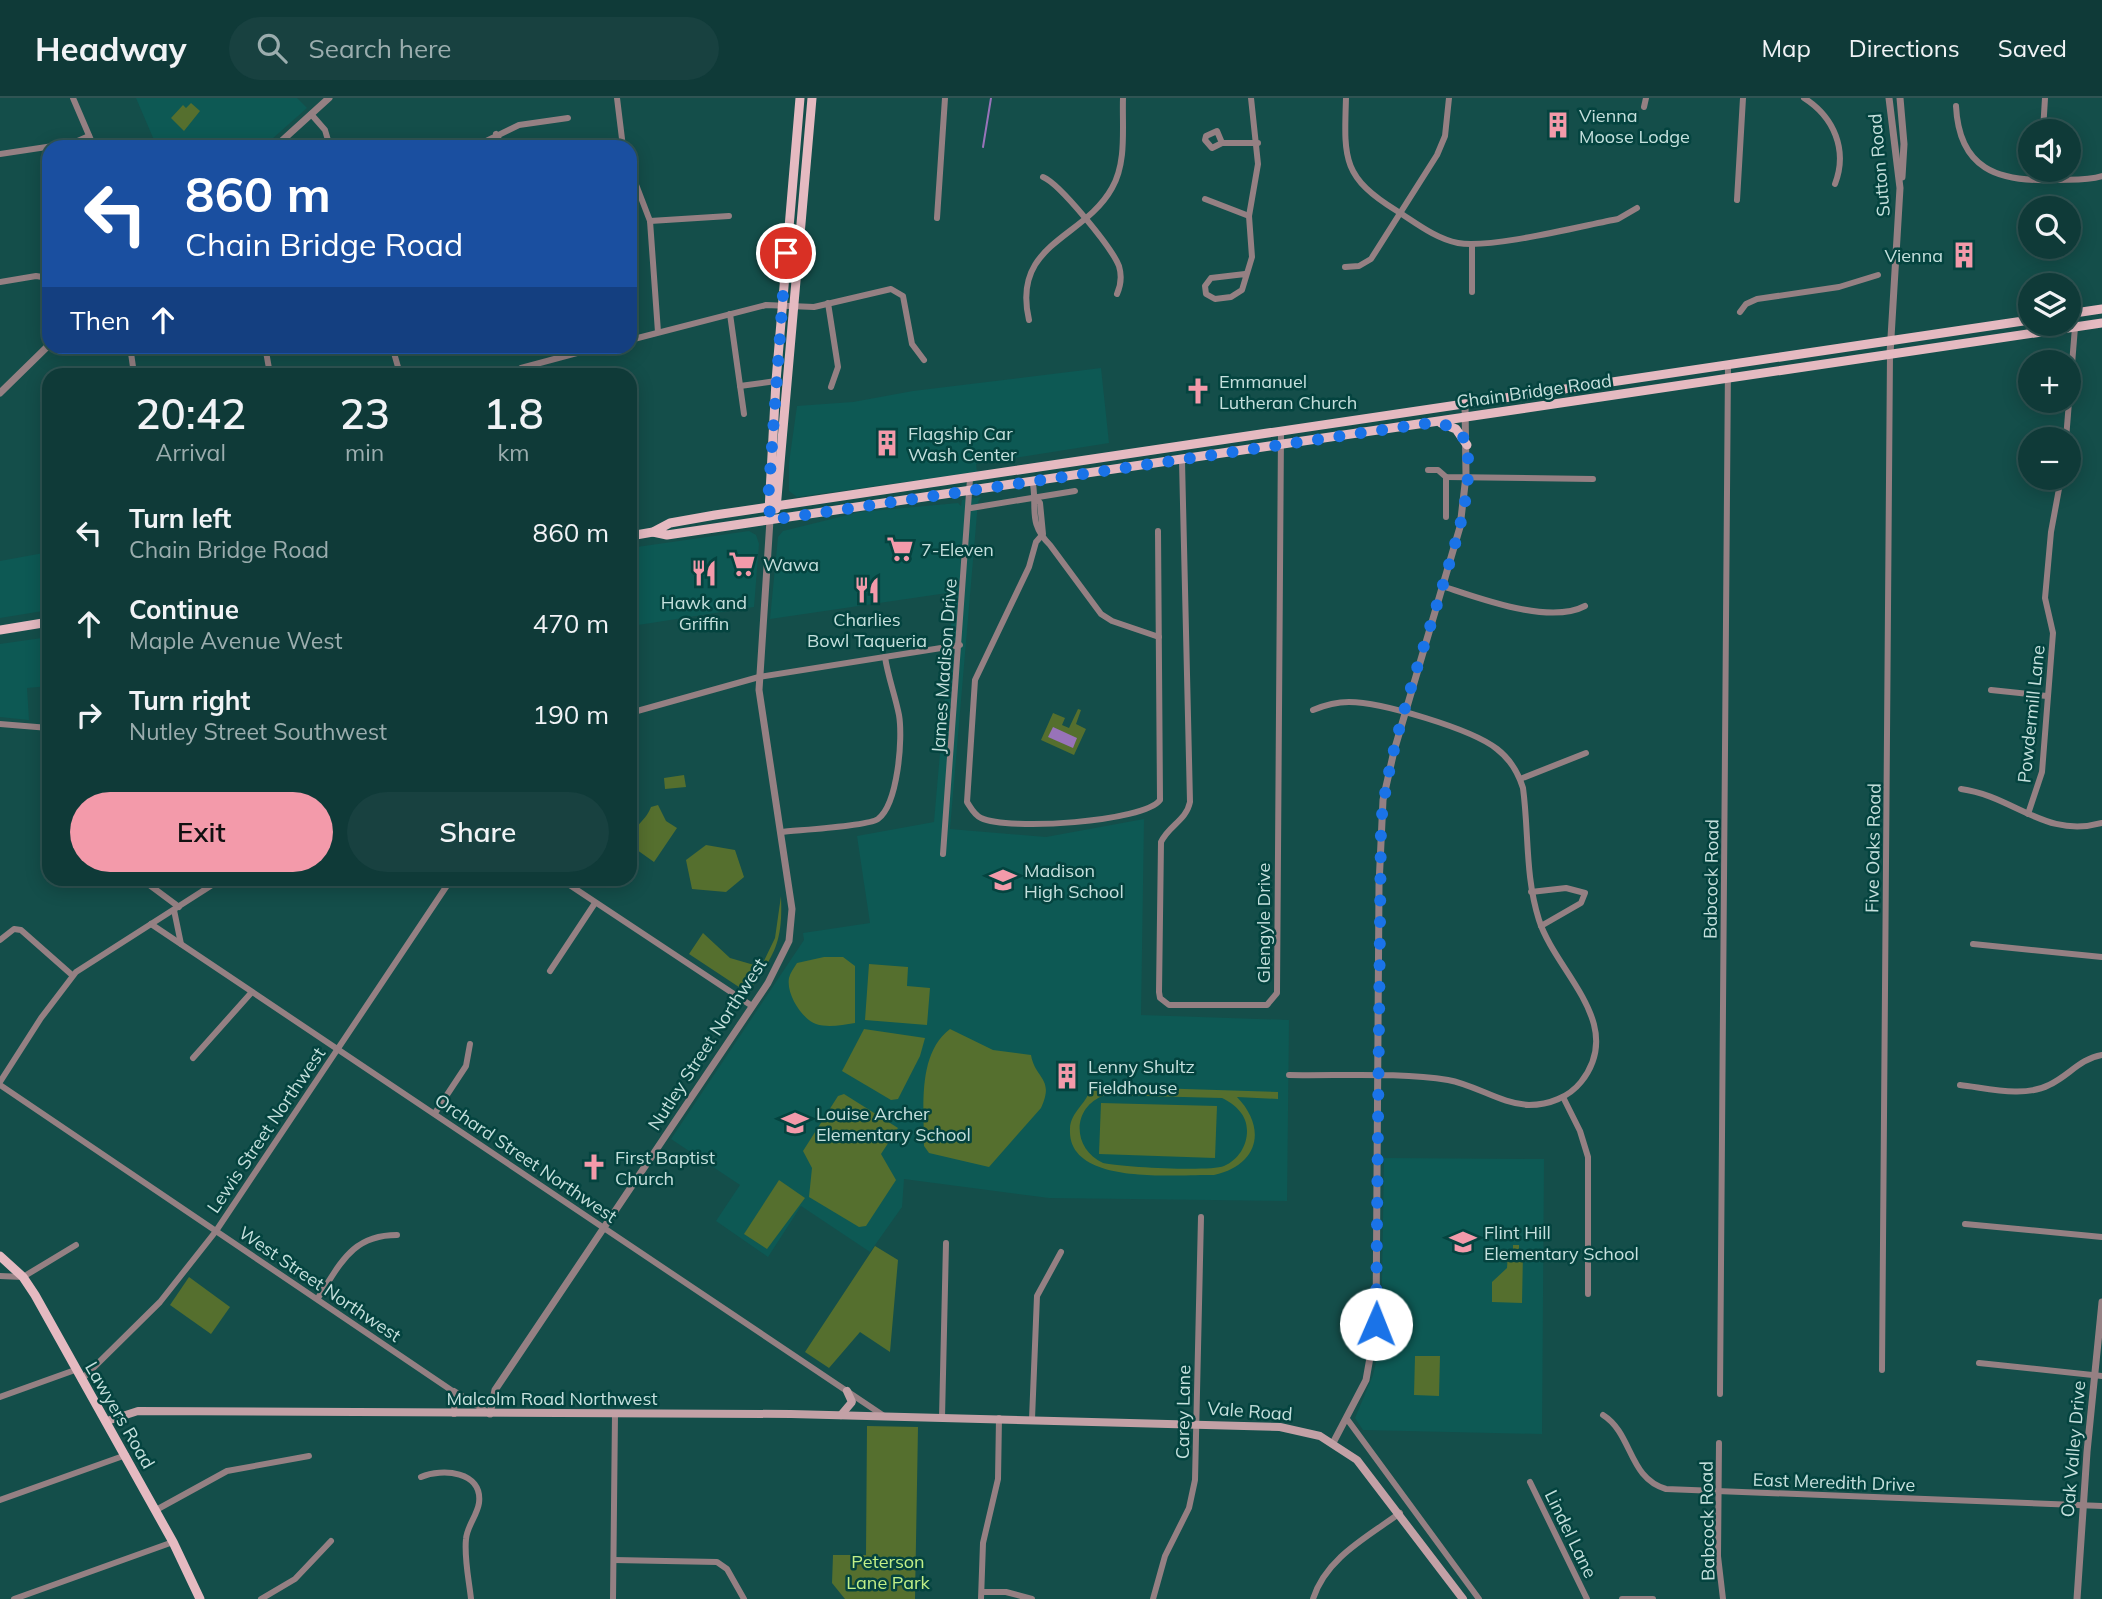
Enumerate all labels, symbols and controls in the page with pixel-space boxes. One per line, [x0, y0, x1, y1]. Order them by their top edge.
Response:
search box [229, 17, 719, 80]
text: Headway [35, 28, 187, 69]
icon: search [253, 29, 291, 67]
text: Search here [309, 32, 451, 65]
text: Map [1761, 33, 1811, 63]
text: Directions [1849, 33, 1960, 63]
text: Saved [1998, 33, 2067, 63]
place label: Vienna Moose Lodge [1579, 104, 1690, 148]
building icon: Vienna Moose Lodge [1543, 110, 1573, 140]
street label: Sutton Road [1863, 112, 1895, 218]
map controls [2018, 119, 2081, 490]
button: sound [2018, 119, 2081, 182]
text: 860 m [185, 163, 331, 224]
icon: left [70, 168, 161, 259]
button: search [2018, 196, 2081, 259]
pin [756, 223, 816, 283]
text: Chain Bridge Road [185, 224, 463, 264]
icon: arrive [767, 234, 805, 272]
building icon: Vienna [1949, 240, 1979, 270]
place label: Vienna [1884, 244, 1943, 267]
button: layers [2018, 273, 2081, 336]
icon: ahead [144, 301, 182, 339]
text: Then [70, 304, 130, 337]
button: + [2018, 350, 2081, 413]
street label: Chain Bridge Road [1455, 369, 1613, 413]
place label: Emmanuel Lutheran Church [1219, 370, 1357, 414]
church icon: Emmanuel Lutheran Church [1183, 376, 1213, 406]
text: 20:42 [135, 387, 246, 440]
text: 23 [339, 387, 390, 440]
text: 1.8 [483, 387, 544, 440]
place label: Flagship Car Wash Center [908, 422, 1017, 466]
button: − [2018, 427, 2081, 490]
building icon: Flagship Car Wash Center [872, 428, 902, 458]
text: Arrival [156, 438, 226, 467]
text: min [345, 438, 384, 467]
text: km [497, 438, 529, 467]
text: Turn left [129, 502, 231, 535]
icon: left [70, 514, 108, 552]
text: 860 m [533, 516, 609, 549]
supermarket icon: 7-Eleven [885, 534, 915, 564]
text: Chain Bridge Road [129, 535, 329, 564]
place label: 7-Eleven [921, 538, 994, 561]
supermarket icon: Wawa [727, 549, 757, 579]
place label: Wawa [763, 553, 819, 576]
restaurant icon: Hawk and Griffin [689, 558, 719, 588]
restaurant icon: Charlies Bowl Taqueria [852, 575, 882, 605]
street label: James Madison Drive [926, 578, 962, 754]
place label: Hawk and Griffin [661, 591, 747, 635]
text: Continue [129, 593, 239, 626]
icon: ahead [70, 605, 108, 643]
text: 470 m [533, 607, 609, 640]
place label: Charlies Bowl Taqueria [807, 608, 927, 652]
text: Maple Avenue West [129, 626, 343, 655]
street label: Powdermill Lane [2012, 644, 2050, 784]
text: Turn right [129, 684, 250, 717]
icon: right [70, 696, 108, 734]
text: 190 m [533, 698, 609, 731]
text: Nutley Street Southwest [129, 717, 387, 746]
street label: Five Oaks Road [1860, 783, 1886, 913]
button: Exit [70, 792, 333, 872]
button: Share [347, 792, 609, 872]
street label: Babcock Road [1698, 819, 1724, 939]
place label: Madison High School [1024, 859, 1124, 903]
street label: Glengyle Drive [1252, 863, 1275, 983]
school or university icon: Madison High School [988, 865, 1018, 895]
street label: Nutley Street Northwest [643, 954, 771, 1134]
street label: Lewis Street Northwest [202, 1043, 330, 1217]
place label: Lenny Shultz Fieldhouse [1088, 1055, 1195, 1099]
building icon: Lenny Shultz Fieldhouse [1052, 1061, 1082, 1091]
street label: Orchard Street Northwest [430, 1088, 622, 1228]
place label: Louise Archer Elementary School [816, 1102, 971, 1146]
school or university icon: Louise Archer Elementary School [780, 1108, 810, 1138]
place label: First Baptist Church [615, 1146, 715, 1190]
church icon: First Baptist Church [579, 1152, 609, 1182]
street label: West Street Northwest [234, 1221, 406, 1347]
place label: Flint Hill Elementary School [1484, 1221, 1639, 1265]
school or university icon: Flint Hill Elementary School [1448, 1227, 1478, 1257]
position arrow [1339, 1287, 1413, 1361]
street label: Lawyers Road [80, 1357, 160, 1473]
street label: Carey Lane [1171, 1365, 1195, 1459]
street label: Oak Valley Drive [2056, 1380, 2090, 1518]
street label: Malcolm Road Northwest [446, 1387, 658, 1410]
street label: Vale Road [1207, 1397, 1293, 1425]
street label: Babcock Road [1694, 1461, 1720, 1581]
street label: East Meredith Drive [1752, 1468, 1916, 1496]
street label: Lindel Lane [1540, 1486, 1602, 1582]
park label: Peterson Lane Park [846, 1550, 930, 1594]

